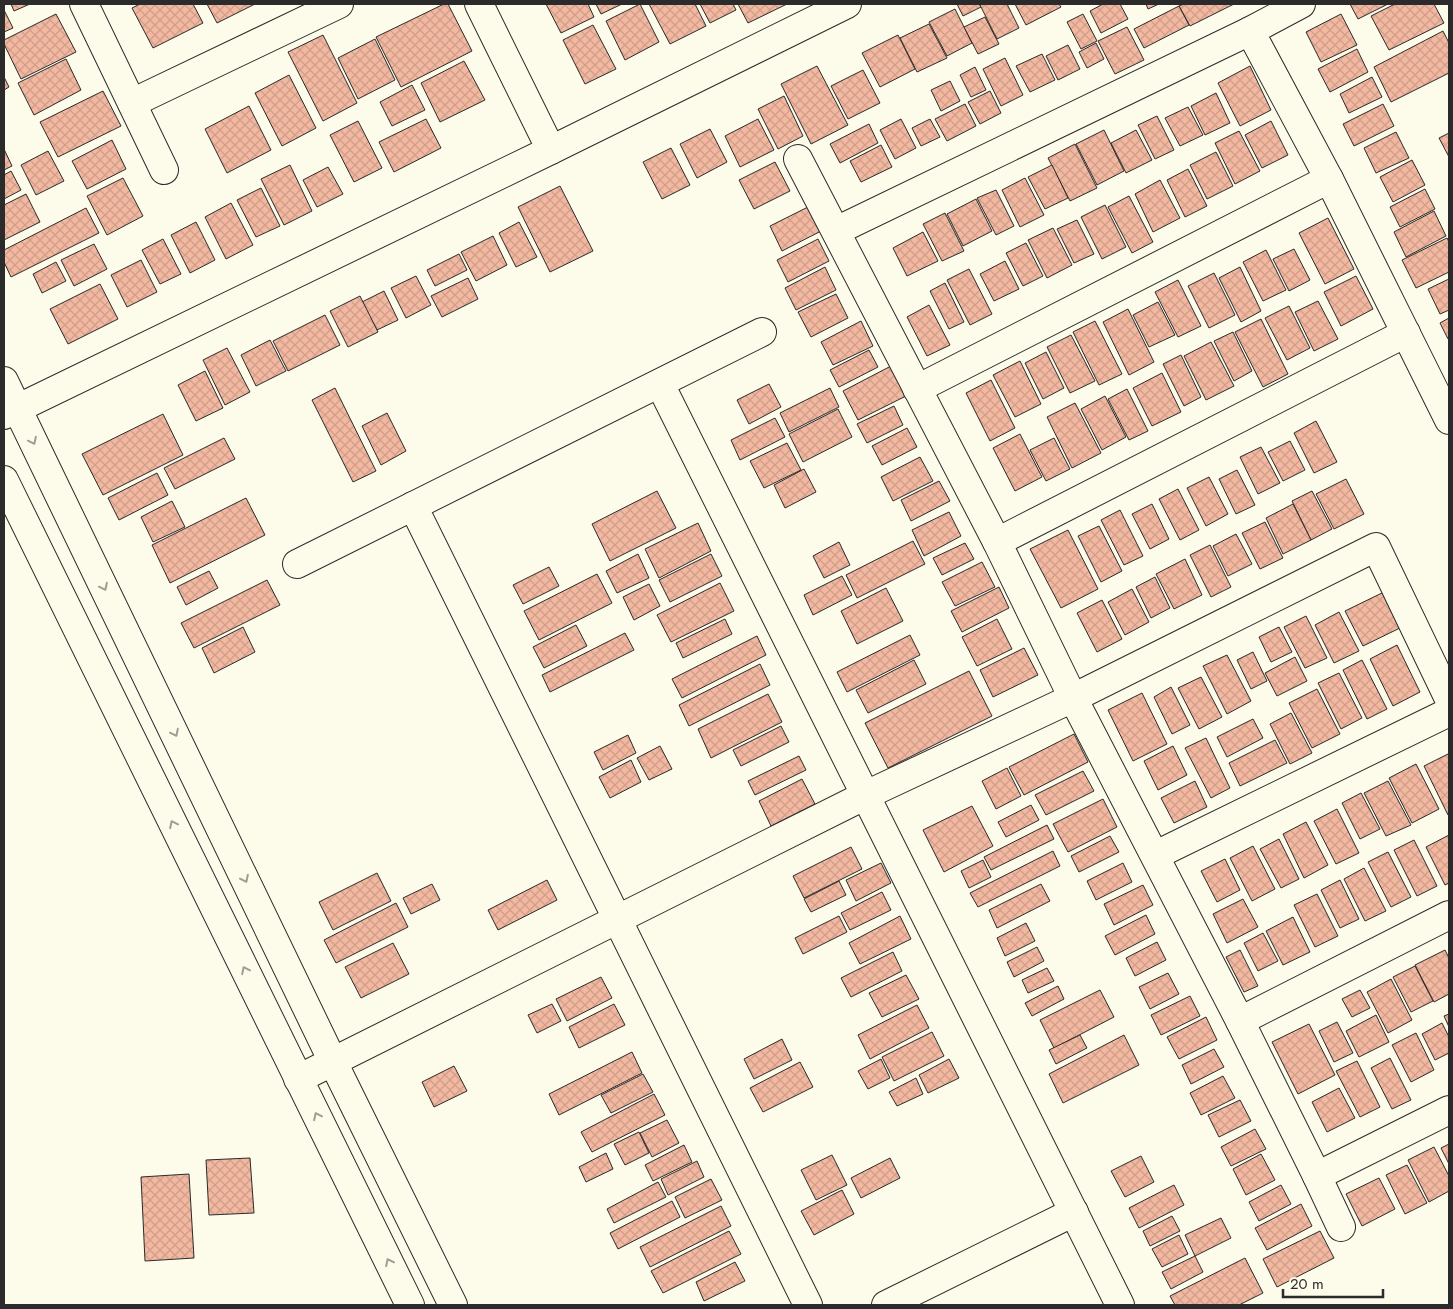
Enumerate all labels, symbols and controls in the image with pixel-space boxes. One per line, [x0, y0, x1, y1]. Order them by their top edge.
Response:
one-way arrow [27, 435, 37, 444]
one-way arrow [98, 582, 108, 591]
one-way arrow [168, 728, 179, 737]
one-way arrow [169, 820, 179, 829]
one-way arrow [239, 874, 249, 883]
one-way arrow [241, 966, 251, 975]
one-way arrow [312, 1112, 323, 1121]
one-way arrow [385, 1258, 395, 1267]
scale bar [1283, 1266, 1383, 1298]
text: 20 m [1290, 1273, 1324, 1295]

